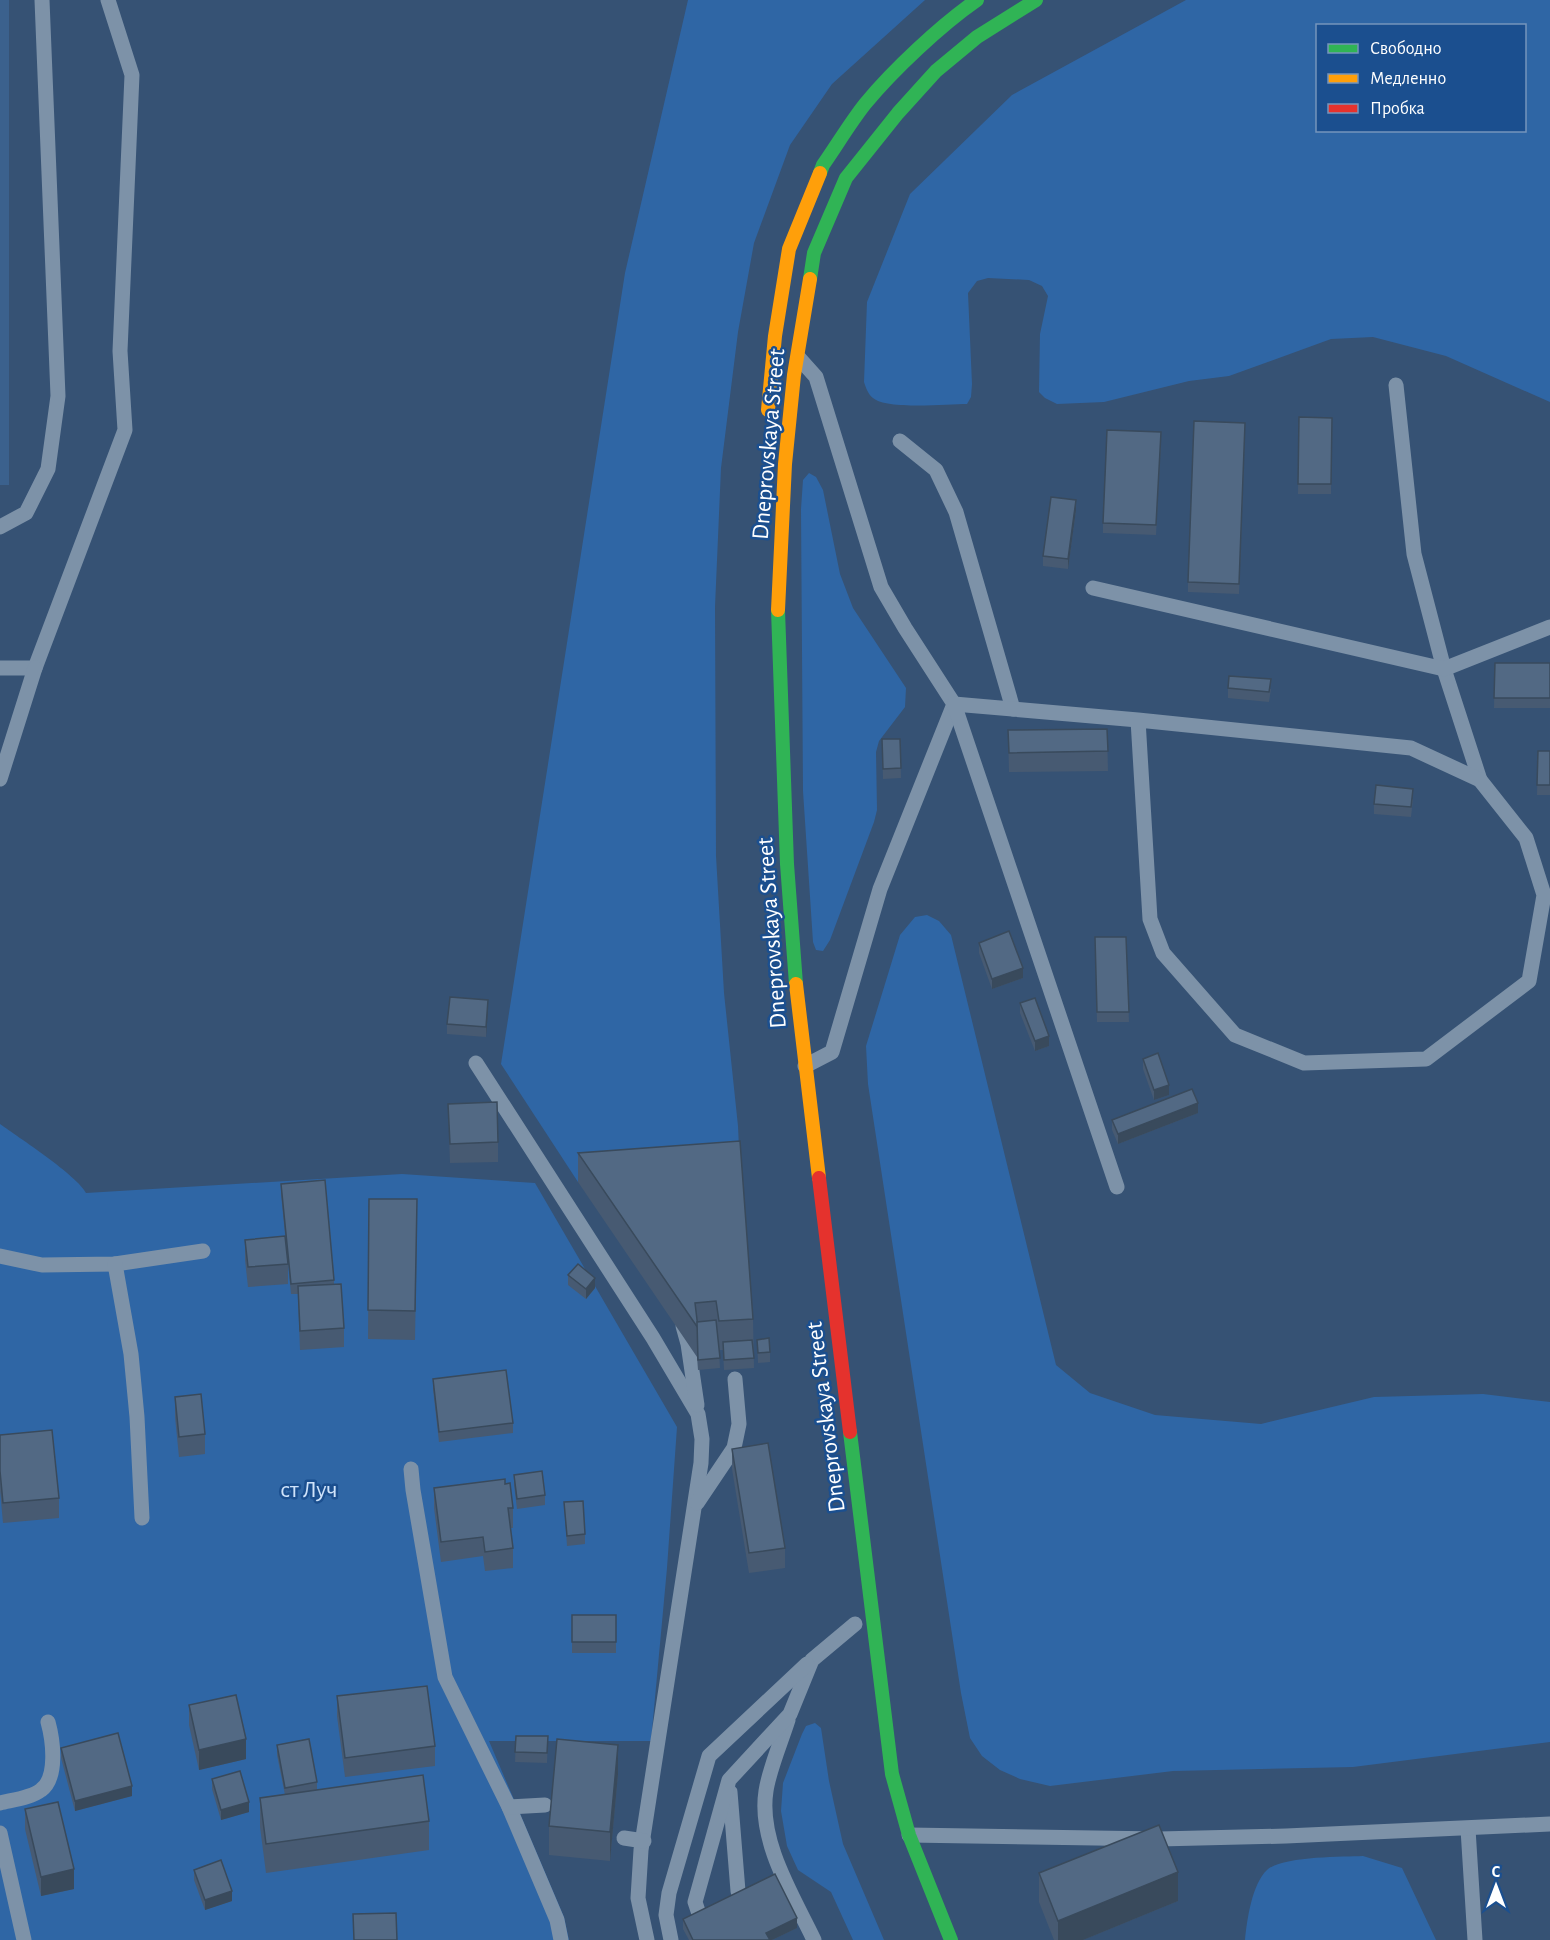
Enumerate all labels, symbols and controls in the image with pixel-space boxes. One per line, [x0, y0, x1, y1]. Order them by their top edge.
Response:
legend [1316, 24, 1526, 132]
text: Свободно [1370, 39, 1442, 58]
text: Медленно [1370, 70, 1446, 88]
text: Пробка [1370, 99, 1425, 118]
street label: Dneprovskaya Street [749, 347, 789, 541]
street label: Dneprovskaya Street [753, 836, 791, 1029]
street label: Dneprovskaya Street [802, 1320, 850, 1514]
park label: ст Луч [280, 1478, 338, 1502]
north arrow [1466, 1856, 1526, 1916]
text: С [1492, 1864, 1501, 1880]

